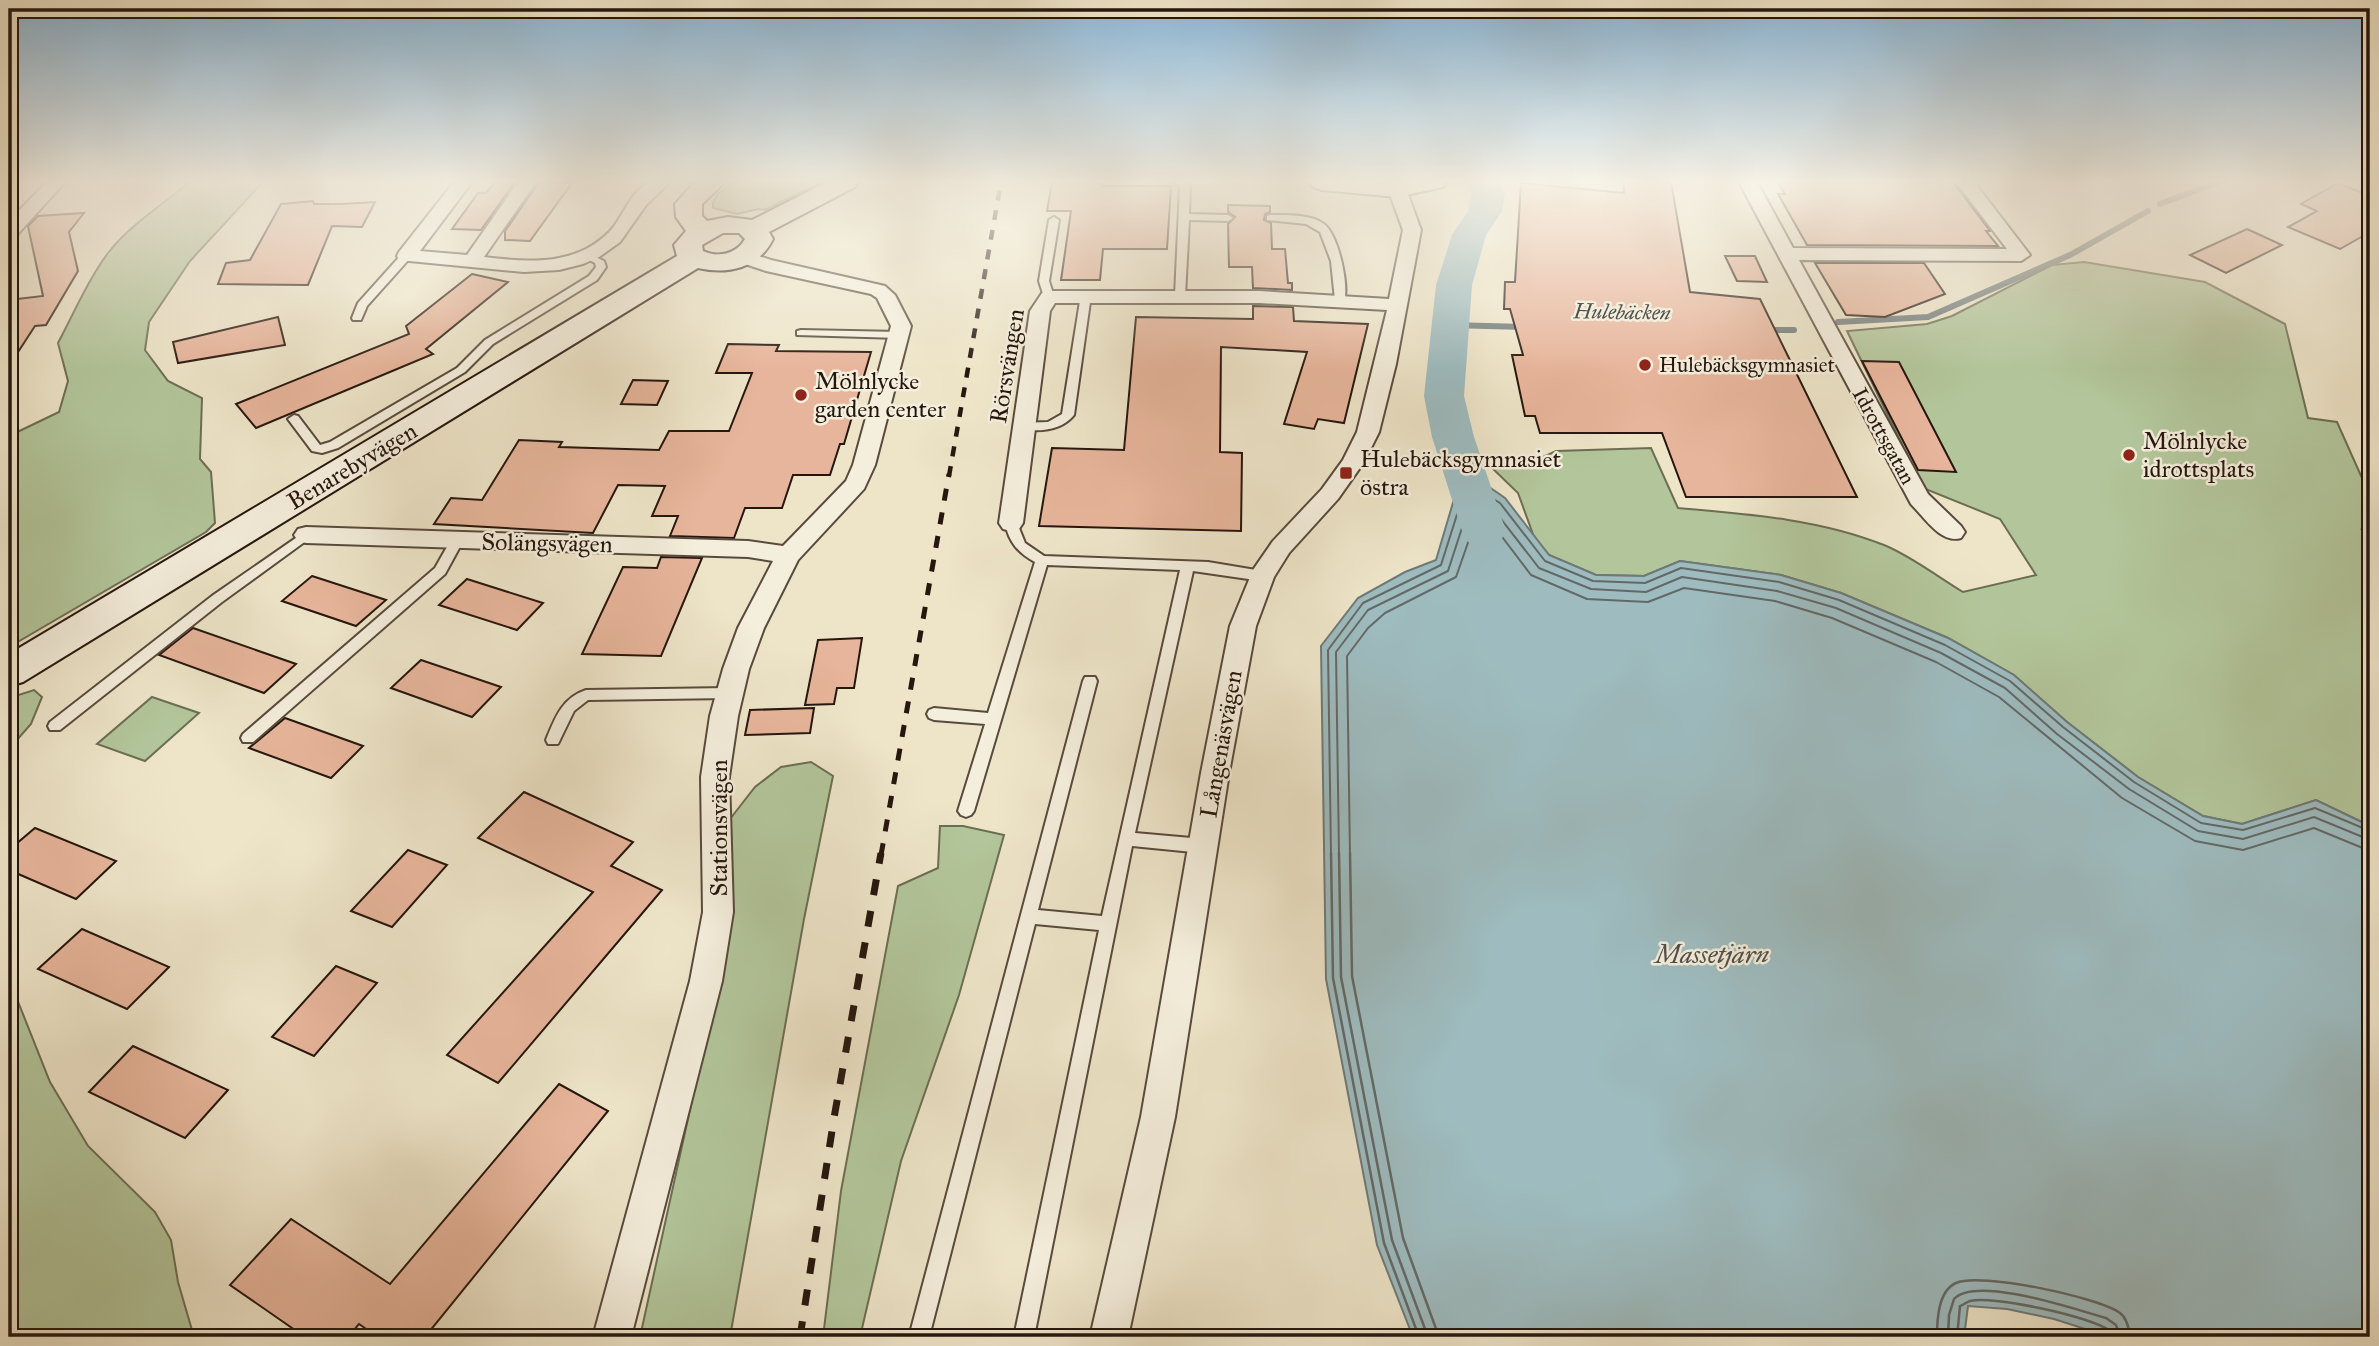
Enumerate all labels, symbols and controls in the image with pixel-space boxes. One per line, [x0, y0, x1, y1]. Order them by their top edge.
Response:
water label: Hulebäcken [1572, 298, 1671, 326]
street label: Rörsvängen [983, 307, 1031, 425]
place label: Hulebäcksgymnasiet [1659, 352, 1835, 378]
marker: Hulebäcksgymnasiet [1637, 357, 1653, 373]
place label: Mölnlycke garden center [815, 366, 946, 424]
street label: Idrottsgatan [1847, 383, 1921, 489]
marker: Mölnlycke garden center [793, 387, 809, 403]
street label: Benarebyvägen [282, 415, 422, 516]
place label: Mölnlycke idrottsplats [2143, 426, 2254, 484]
place label: Hulebäcksgymnasiet östra [1360, 444, 1561, 502]
marker: Mölnlycke idrottsplats [2121, 447, 2137, 463]
marker: Hulebäcksgymnasiet östra [1338, 465, 1354, 481]
street label: Solängsvägen [481, 527, 613, 559]
street label: Långenäsvägen [1193, 668, 1249, 820]
street label: Stationsvägen [704, 759, 734, 897]
water label: Massetjärn [1652, 938, 1770, 970]

